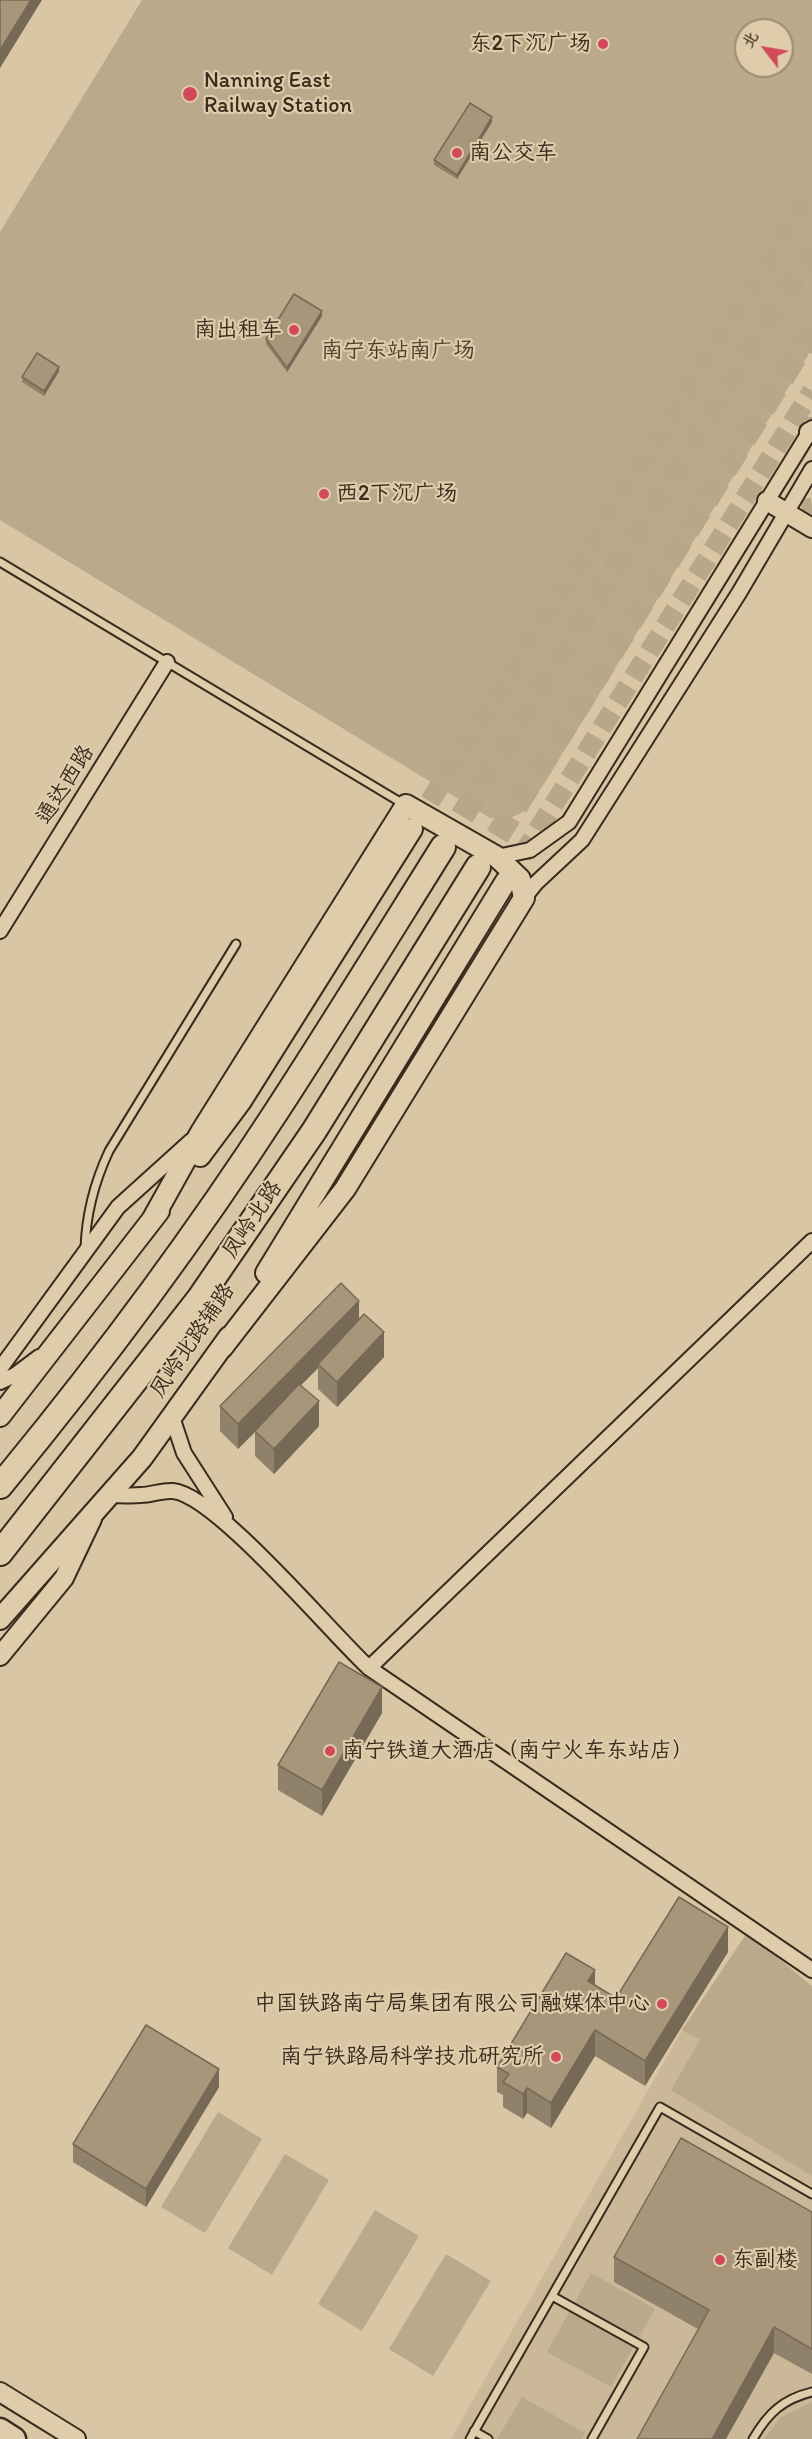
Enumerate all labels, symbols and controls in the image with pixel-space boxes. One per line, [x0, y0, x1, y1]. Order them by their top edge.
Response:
north arrow [734, 18, 794, 78]
text: 北 [738, 28, 762, 51]
place label: 东2下沉广场 [469, 31, 591, 57]
marker: 东2下沉广场 [596, 37, 610, 51]
place label: Nanning East Railway Station [204, 68, 352, 119]
marker: Nanning East Railway Station [181, 85, 199, 103]
place label: 南公交车 [469, 140, 557, 166]
marker: 南公交车 [450, 146, 464, 160]
place label: 南出租车 [194, 317, 282, 343]
marker: 南出租车 [287, 323, 301, 337]
park label: 南宁东站南广场 [321, 338, 475, 364]
place label: 西2下沉广场 [336, 481, 458, 507]
marker: 西2下沉广场 [317, 487, 331, 501]
street label: 通达西路 [31, 741, 101, 829]
street label: 凤岭北路 [217, 1176, 289, 1264]
street label: 凤岭北路辅路 [145, 1279, 241, 1403]
place label: 南宁铁道大酒店（南宁火车东站店） [342, 1738, 694, 1764]
marker: 南宁铁道大酒店（南宁火车东站店） [323, 1744, 337, 1758]
place label: 中国铁路南宁局集团有限公司融媒体中心 [254, 1991, 650, 2017]
marker: 中国铁路南宁局集团有限公司融媒体中心 [655, 1997, 669, 2011]
place label: 南宁铁路局科学技术研究所 [280, 2044, 544, 2070]
marker: 南宁铁路局科学技术研究所 [549, 2050, 563, 2064]
place label: 东副楼 [732, 2247, 798, 2273]
marker: 东副楼 [713, 2253, 727, 2267]

